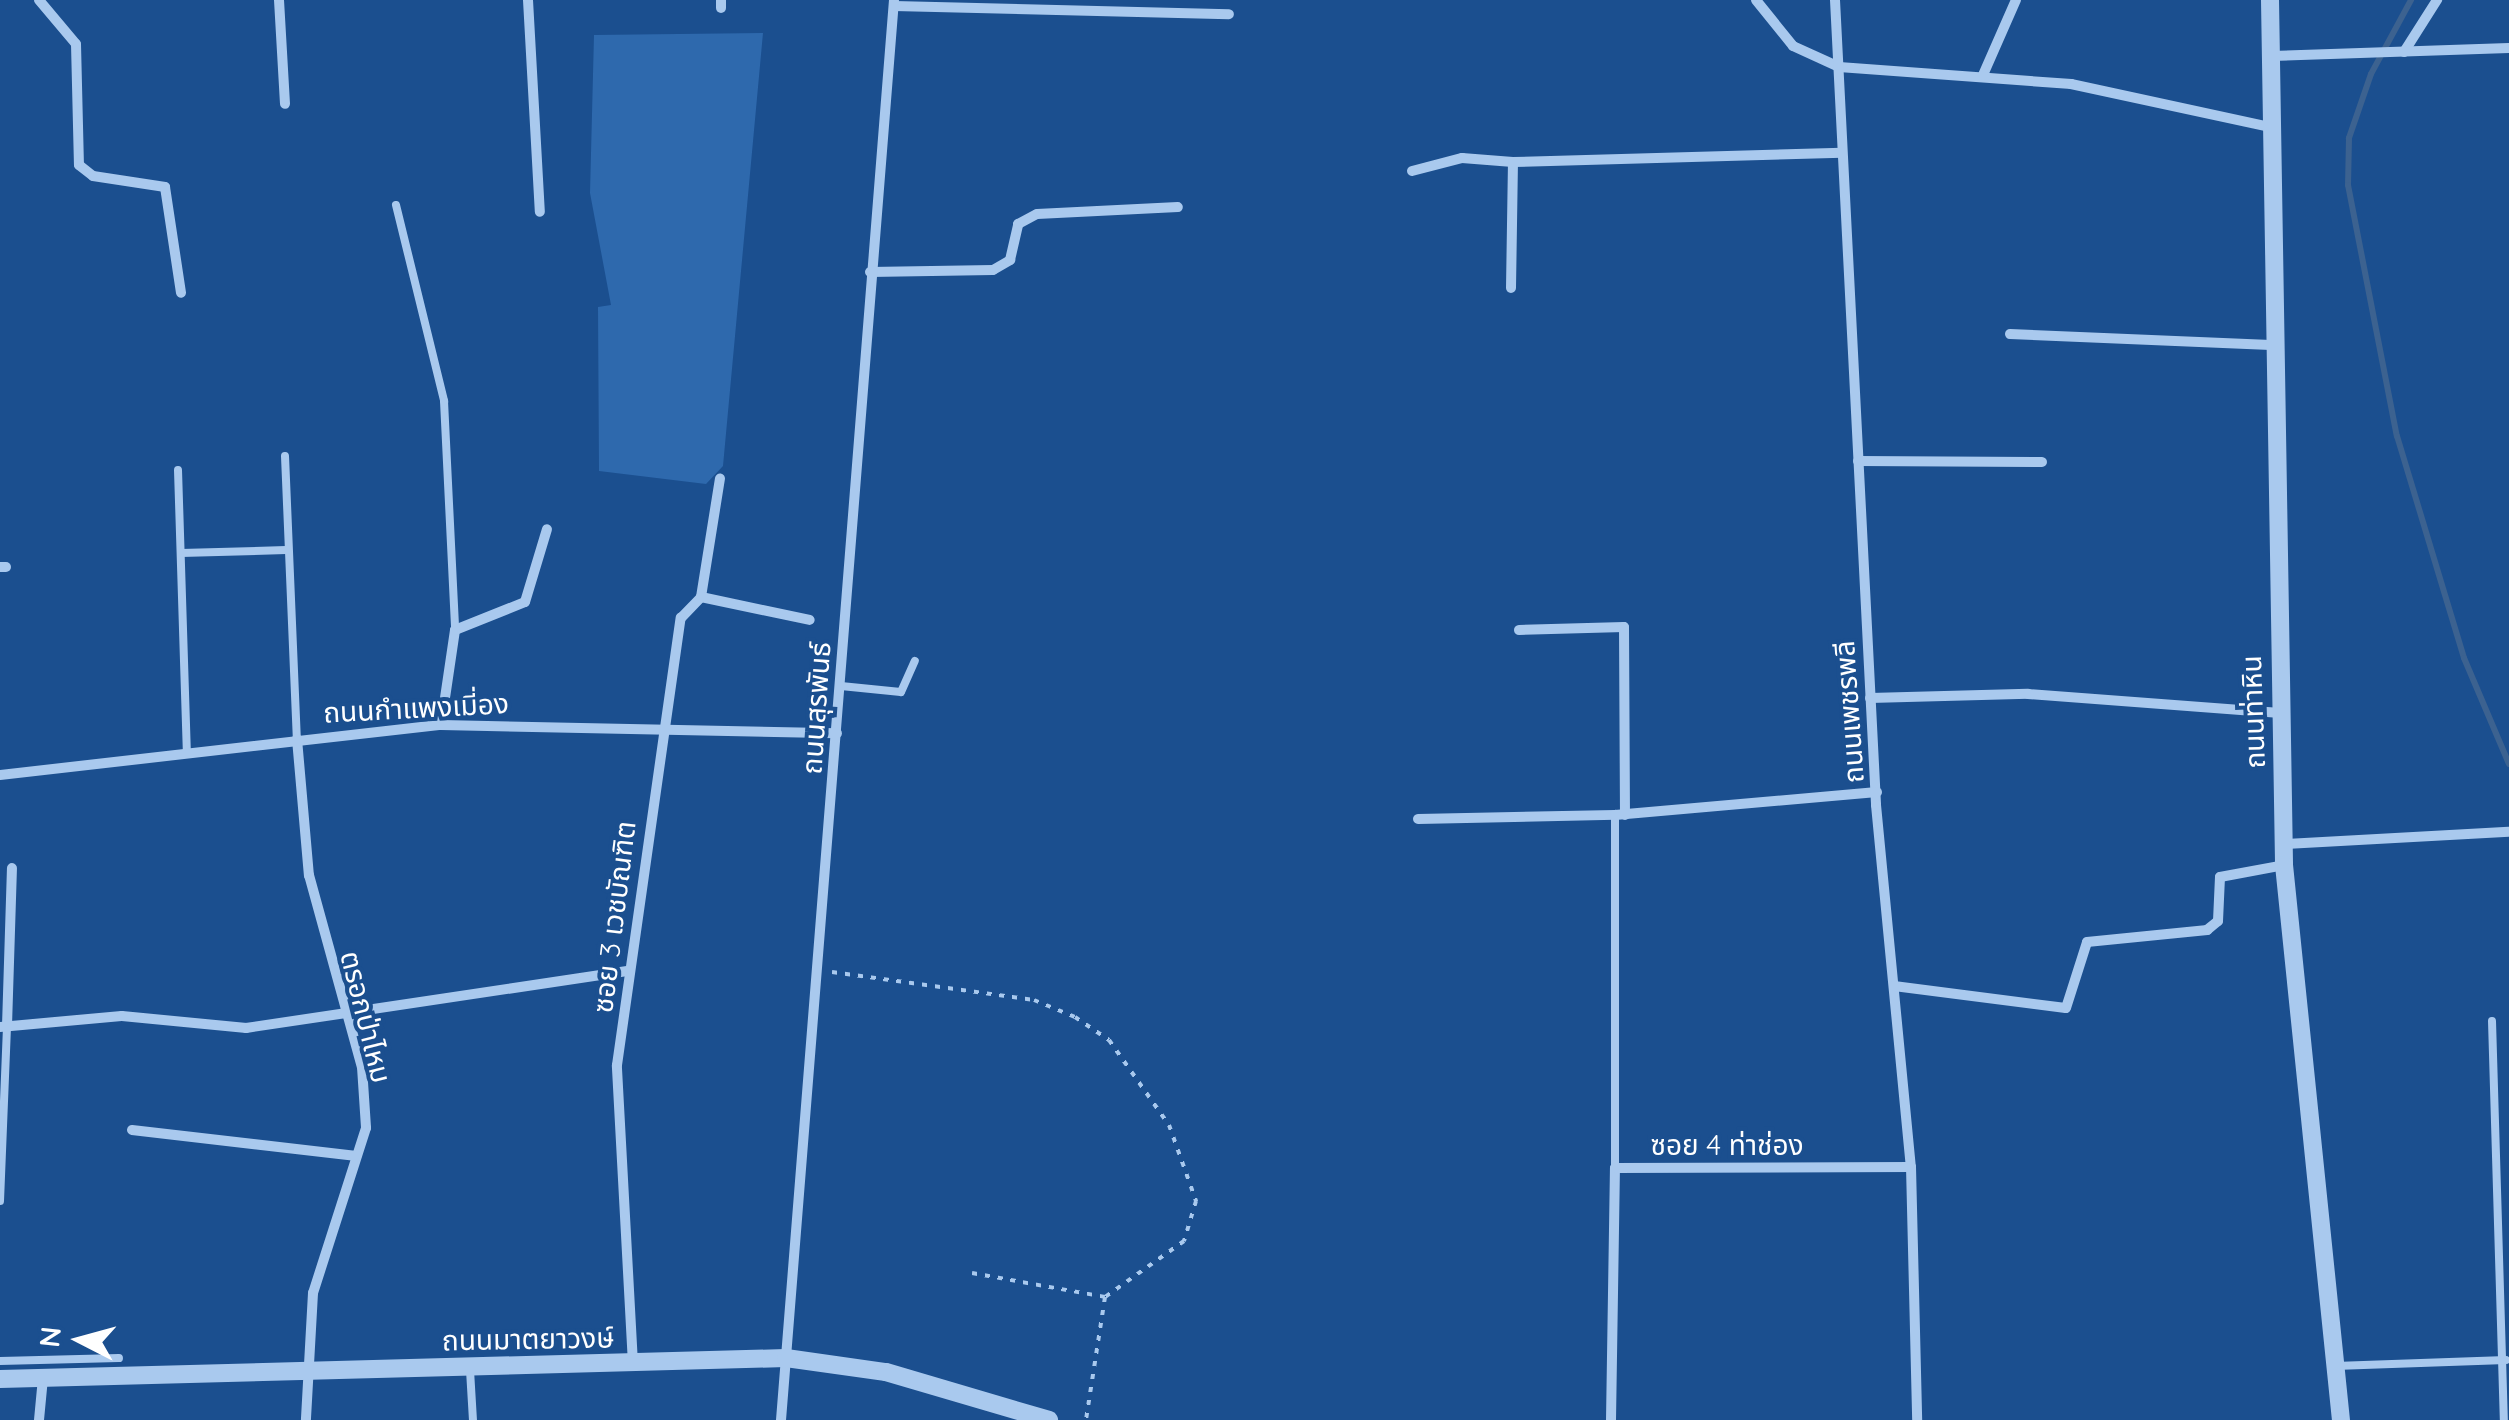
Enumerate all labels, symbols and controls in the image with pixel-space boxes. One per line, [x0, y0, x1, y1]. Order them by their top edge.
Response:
street label: ถนนเพชรพลี [1827, 640, 1871, 784]
street label: ถนนสุรพันธ์ [795, 641, 837, 775]
street label: ถนนท่าหิน [2234, 655, 2272, 769]
street label: ถนนกำแพงเมี่อง [322, 686, 510, 730]
street label: ซอย 3 เวชบัณฑิต [586, 819, 642, 1015]
street label: ตรอกป่าไหม [333, 948, 399, 1086]
street label: ซอย 4 ท่าช่อง [1650, 1128, 1804, 1162]
north arrow [30, 1290, 130, 1390]
street label: ถนนมาตยาวงษ์ [442, 1321, 614, 1357]
text: N [31, 1325, 68, 1349]

